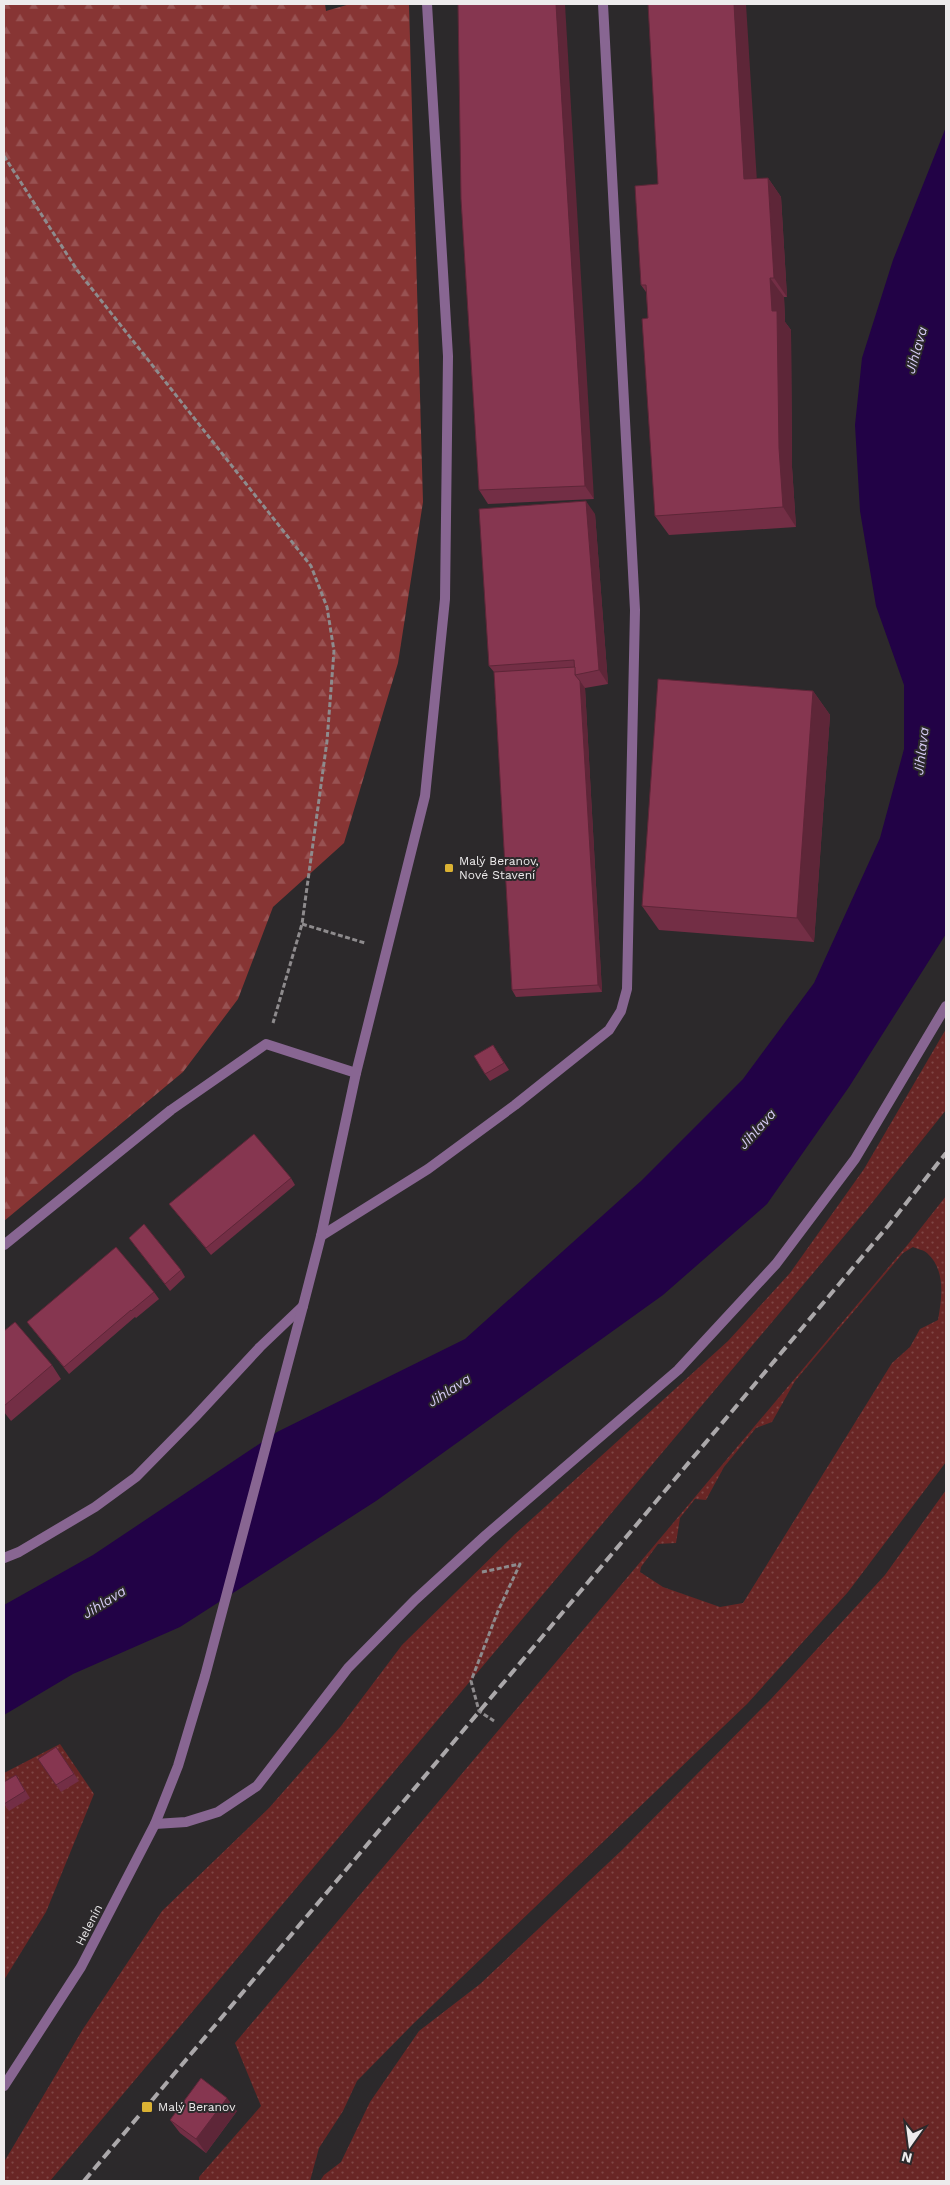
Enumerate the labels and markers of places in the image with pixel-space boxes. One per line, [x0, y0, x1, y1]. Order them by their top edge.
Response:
place label: Malý Beranov, Nové Stavení [459, 854, 539, 882]
marker: Malý Beranov, Nové Stavení [443, 862, 455, 874]
marker: Malý Beranov [140, 2100, 154, 2114]
place label: Malý Beranov [158, 2100, 236, 2114]

